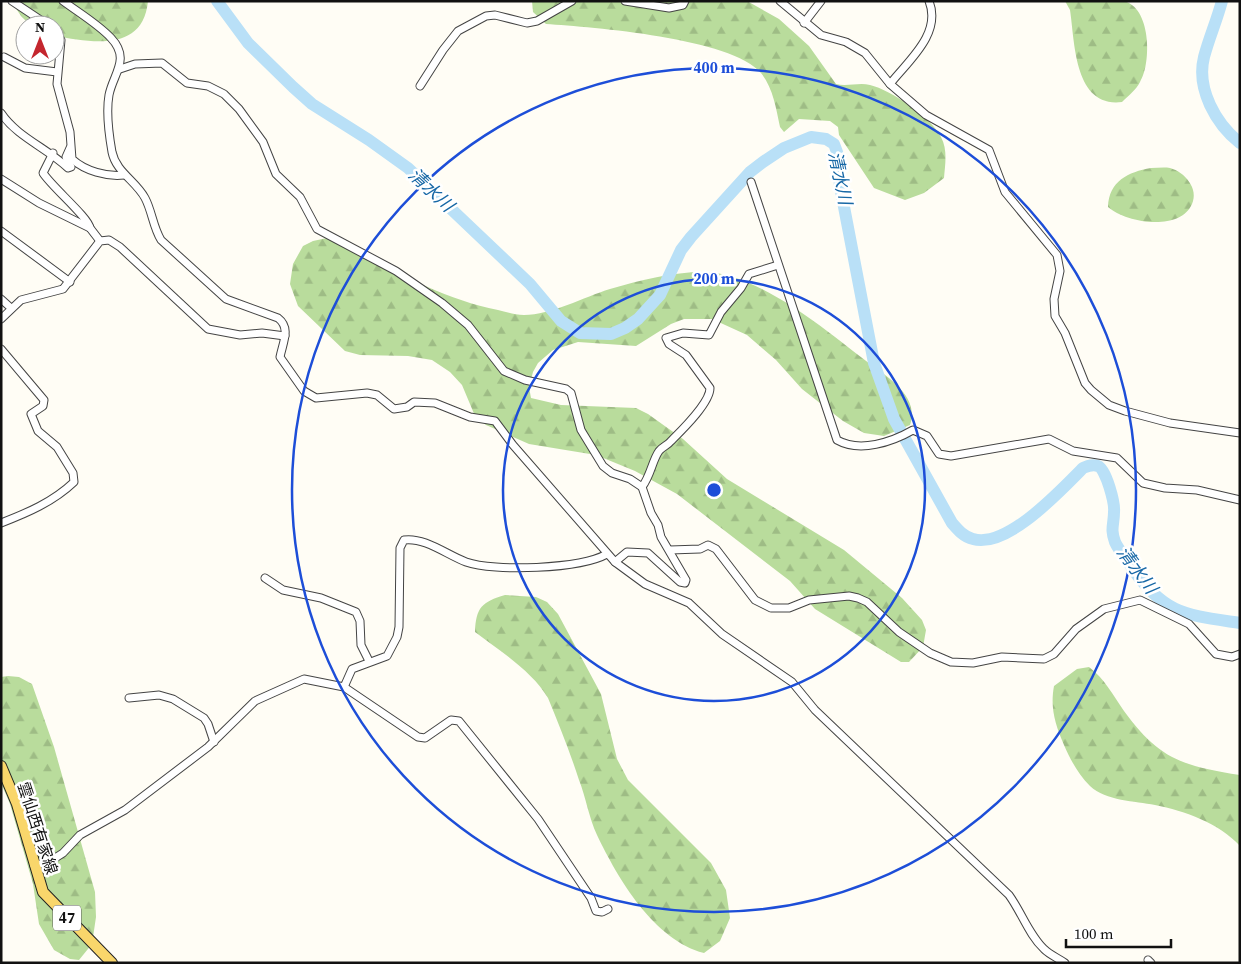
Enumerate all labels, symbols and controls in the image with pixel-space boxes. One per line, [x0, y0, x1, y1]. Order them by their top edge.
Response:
north arrow [15, 15, 65, 65]
text: N [35, 17, 45, 37]
text: 400 m [693, 57, 735, 78]
water label: 清水川 [823, 149, 859, 209]
water label: 清水川 [403, 162, 461, 219]
text: 200 m [693, 268, 735, 289]
centre of rings [705, 481, 723, 499]
water label: 清水川 [1111, 541, 1165, 600]
street label: 雲仙西有家線 [13, 779, 63, 877]
road number: 47 [53, 906, 81, 930]
scale bar [1066, 916, 1171, 948]
text: 100 m [1074, 923, 1114, 944]

